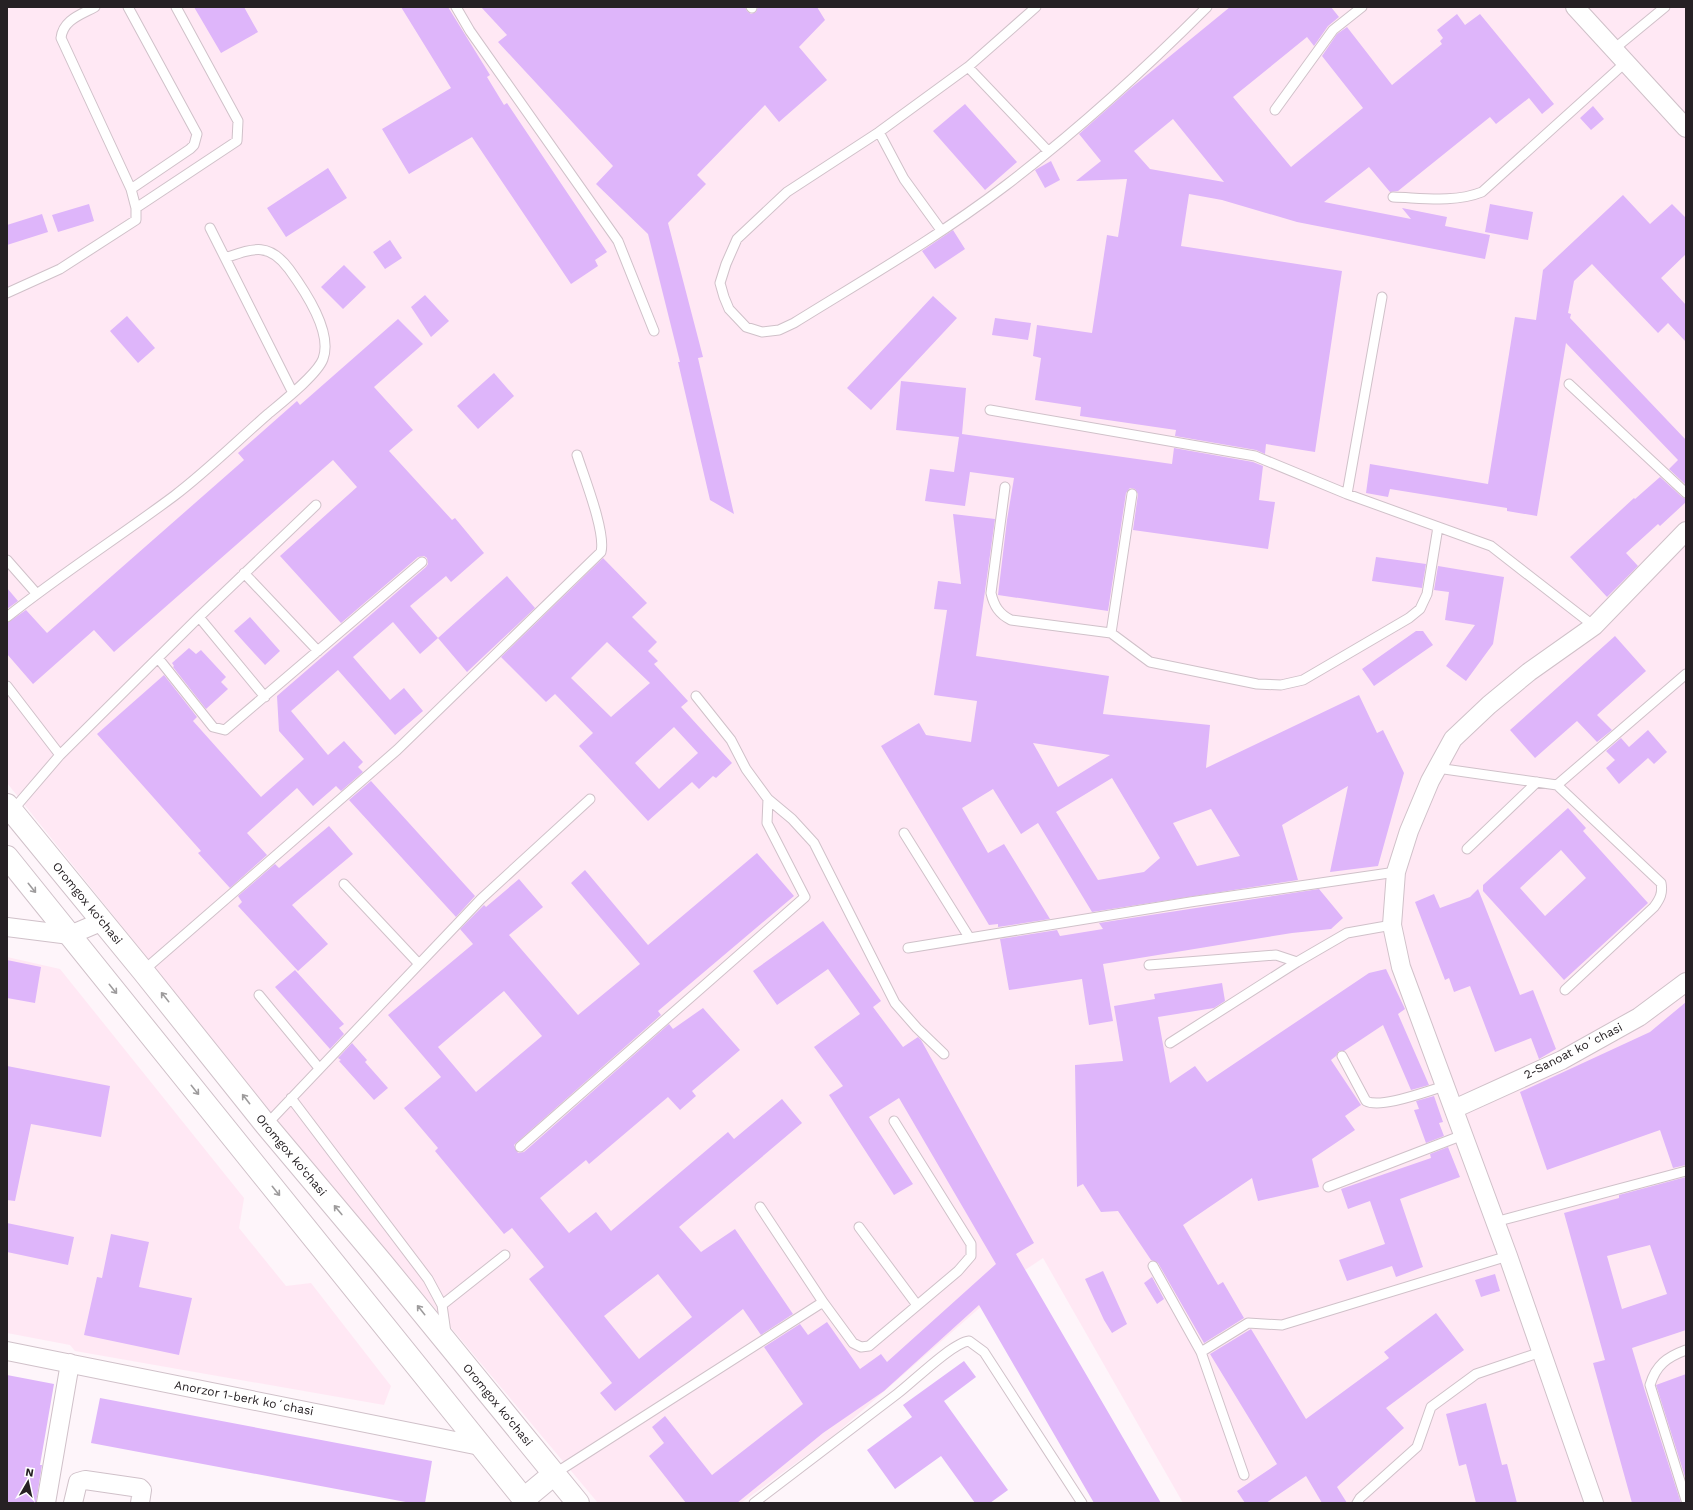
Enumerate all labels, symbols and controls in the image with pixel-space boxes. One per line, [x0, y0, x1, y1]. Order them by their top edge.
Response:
street label: Oromgox ko‘chasi [50, 859, 125, 947]
one-way arrow [27, 882, 36, 893]
one-way arrow [109, 983, 118, 994]
one-way arrow [160, 992, 169, 1003]
street label: 2-Sanoat koʻchasi [1521, 1020, 1625, 1082]
one-way arrow [190, 1085, 199, 1095]
one-way arrow [241, 1094, 250, 1105]
street label: Oromgox ko‘chasi [253, 1111, 330, 1199]
one-way arrow [272, 1186, 281, 1197]
one-way arrow [333, 1204, 342, 1215]
one-way arrow [416, 1304, 425, 1315]
street label: Oromgox ko‘chasi [460, 1361, 536, 1449]
street label: Anorzor 1-berk koʻchasi [173, 1378, 315, 1418]
north arrow [8, 1462, 48, 1502]
text: N [24, 1466, 35, 1480]

